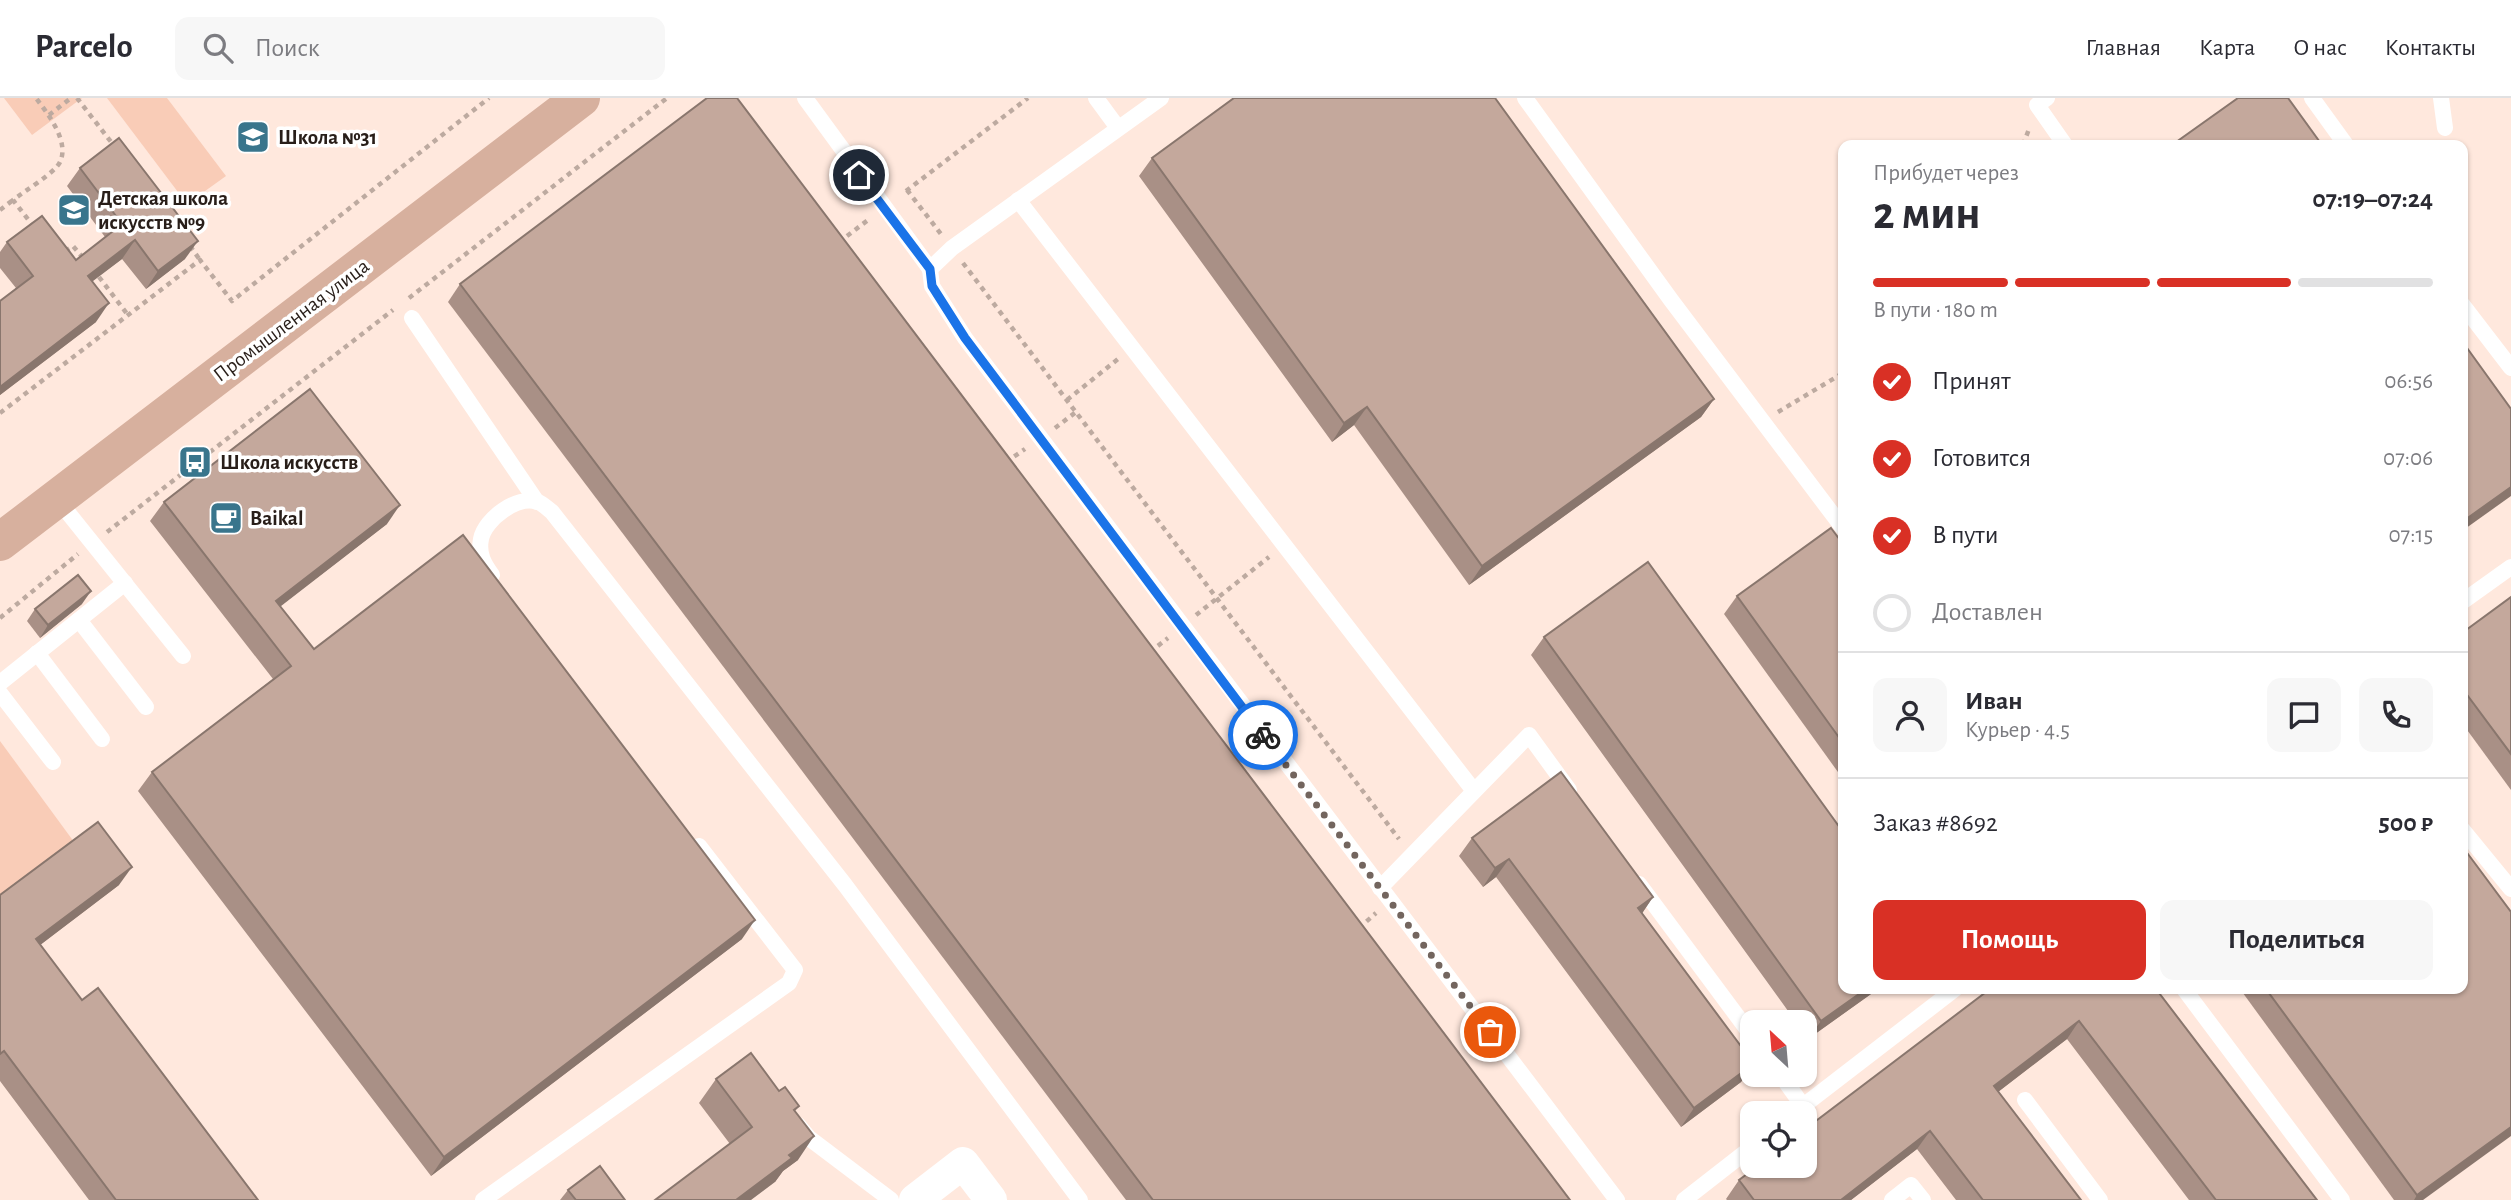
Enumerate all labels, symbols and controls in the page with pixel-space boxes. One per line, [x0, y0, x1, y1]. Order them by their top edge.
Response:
search box [175, 17, 665, 80]
icon: search [199, 29, 237, 67]
text: Parcelo [35, 31, 133, 64]
text: Поиск [255, 35, 320, 61]
text: Главная [2086, 36, 2161, 60]
text: Карта [2199, 36, 2255, 60]
text: О нас [2293, 36, 2347, 60]
text: Контакты [2385, 36, 2476, 60]
school or university icon: Школа №31 [234, 118, 272, 156]
place label: Школа №31 [278, 127, 377, 148]
pin [829, 145, 889, 205]
icon: home [840, 156, 878, 194]
text: Прибудет через [1873, 162, 2019, 185]
text: 07:19–07:24 [2312, 186, 2433, 212]
place label: Детская школа искусств №9 [98, 188, 228, 233]
school or university icon: Детская школа искусств №9 [55, 191, 93, 229]
text: 2 мин [1873, 191, 1981, 237]
street label: Промышленная улица [209, 255, 374, 386]
text: В пути · 180 m [1873, 299, 1998, 322]
icon: check [1873, 363, 1911, 401]
text: Принят [1932, 368, 2011, 394]
text: 06:56 [2384, 370, 2433, 393]
icon: check [1873, 440, 1911, 478]
bus stop icon: Школа искусств [176, 443, 214, 481]
text: Готовится [1932, 445, 2031, 471]
text: 07:06 [2383, 447, 2433, 470]
place label: Школа искусств [220, 452, 358, 473]
cafe icon: Baikal [207, 499, 245, 537]
place label: Baikal [250, 508, 303, 529]
icon: check [1873, 517, 1911, 555]
text: В пути [1932, 522, 1998, 548]
text: 07:15 [2388, 524, 2433, 547]
text: Доставлен [1932, 599, 2043, 625]
button: person [1873, 678, 1947, 752]
button: chat [2267, 678, 2341, 752]
button: phone [2359, 678, 2433, 752]
text: Иван [1965, 688, 2023, 714]
courier [1228, 700, 1298, 770]
icon: bike [1244, 716, 1282, 754]
text: Курьер · 4.5 [1965, 719, 2070, 742]
text: Заказ #8692 [1873, 810, 1998, 836]
text: 500 ₽ [2379, 810, 2433, 836]
button: Помощь [1873, 900, 2146, 980]
button: Поделиться [2160, 900, 2433, 980]
pin [1460, 1002, 1520, 1062]
north arrow [1740, 1010, 1816, 1087]
map controls [1740, 1010, 1817, 1178]
icon: bag [1471, 1013, 1509, 1051]
button: locate [1740, 1101, 1817, 1178]

